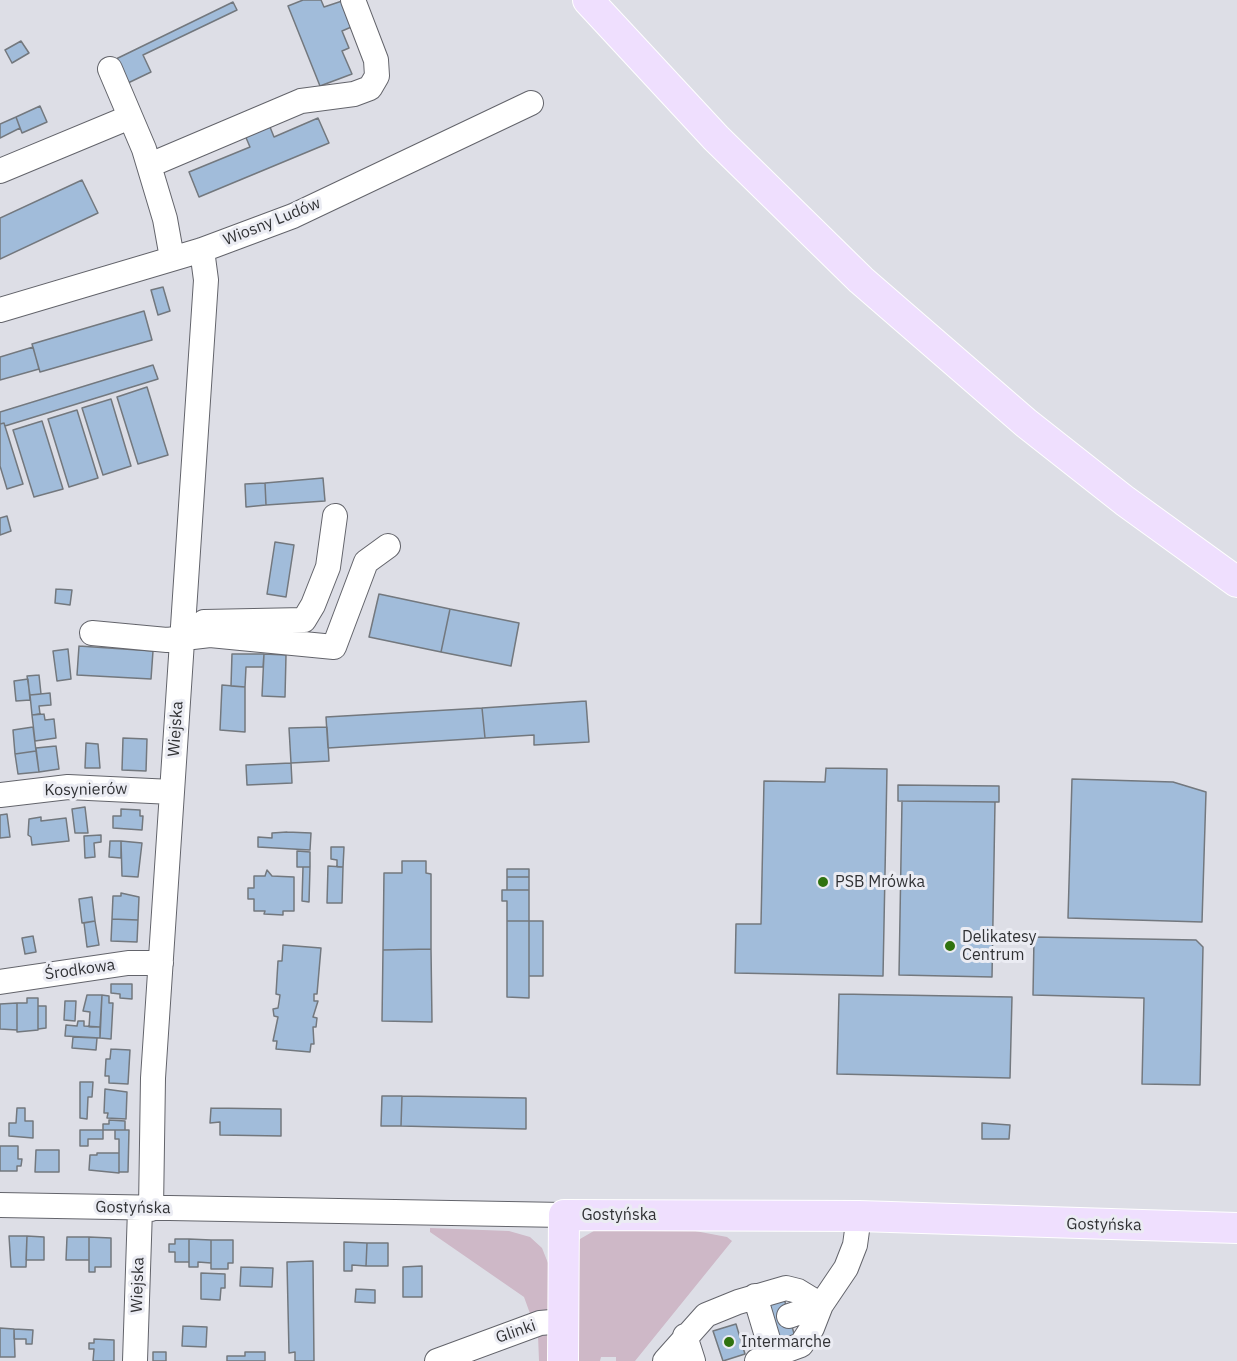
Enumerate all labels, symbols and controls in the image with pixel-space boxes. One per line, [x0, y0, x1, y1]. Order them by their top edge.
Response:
street label: Wiosny Ludów [221, 194, 323, 250]
street label: Wiejska [164, 701, 188, 757]
street label: Kosynierów [44, 780, 128, 800]
place label: PSB Mrówka [835, 872, 925, 892]
marker: PSB Mrówka [816, 875, 830, 889]
place label: Delikatesy Centrum [962, 927, 1037, 965]
marker: Delikatesy Centrum [943, 939, 957, 953]
street label: Środkowa [43, 956, 117, 984]
street label: Gostyńska [95, 1198, 171, 1218]
street label: Gostyńska [581, 1205, 657, 1225]
street label: Gostyńska [1066, 1215, 1142, 1235]
street label: Wiejska [127, 1257, 149, 1313]
street label: Glinki [493, 1316, 539, 1348]
place label: Intermarche [741, 1332, 831, 1352]
marker: Intermarche [722, 1335, 736, 1349]

